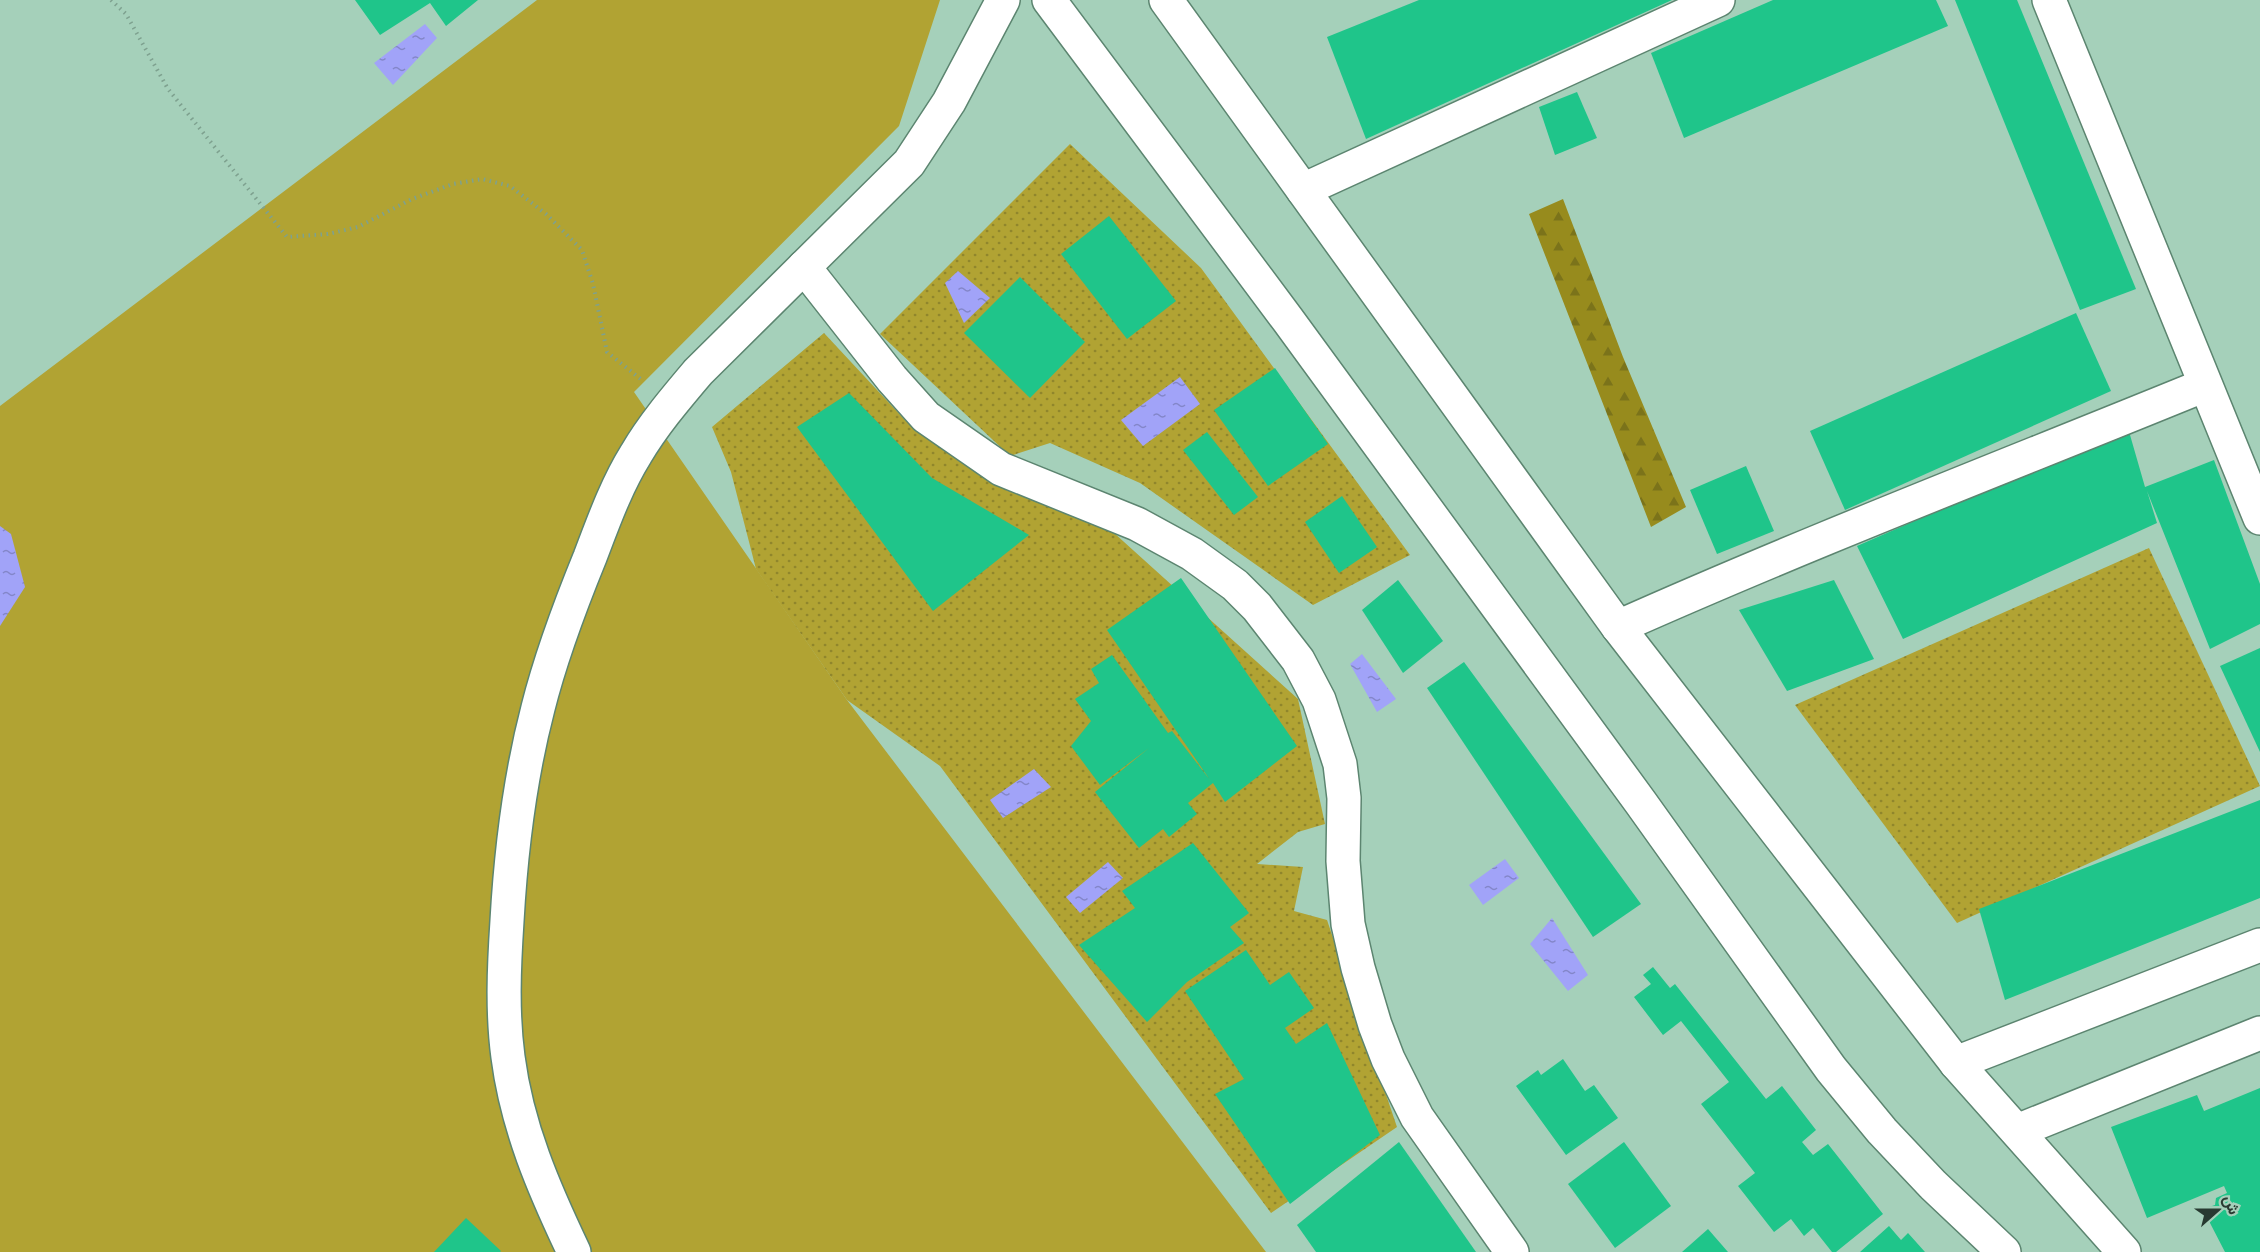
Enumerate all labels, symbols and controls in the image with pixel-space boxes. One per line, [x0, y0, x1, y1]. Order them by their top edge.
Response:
north arrow [2188, 1180, 2248, 1240]
text: ش [2217, 1192, 2245, 1218]

